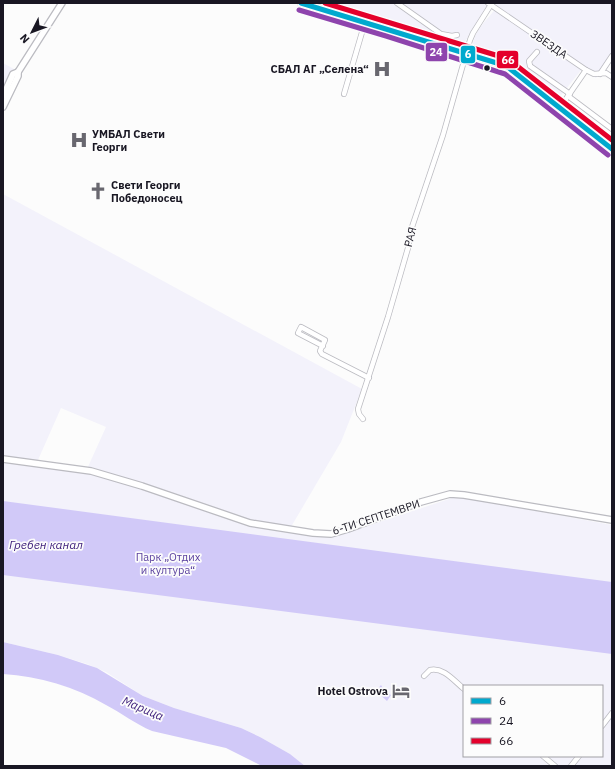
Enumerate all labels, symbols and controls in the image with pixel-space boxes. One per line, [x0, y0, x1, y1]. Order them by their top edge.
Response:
north arrow [12, 12, 52, 52]
street label: ЗВЕЗДА [528, 27, 570, 61]
text: N [17, 31, 32, 46]
line badge: 24 [425, 42, 448, 62]
text: 24 [429, 45, 443, 59]
line badge: 6 [460, 45, 476, 64]
text: 6 [465, 47, 472, 61]
line badge: 66 [496, 50, 519, 69]
text: 66 [501, 53, 515, 67]
hospital icon: СБАЛ АГ „Селена“ [372, 59, 392, 79]
place label: СБАЛ АГ „Селена“ [271, 62, 369, 76]
unlabelled marker [482, 63, 492, 73]
place label: УМБАЛ Свети Георги [92, 127, 165, 154]
hospital icon: УМБАЛ Свети Георги [69, 130, 89, 150]
place label: Свети Георги Победоносец [111, 178, 183, 205]
church icon: Свети Георги Победоносец [88, 181, 108, 201]
street label: РАЯ [401, 225, 419, 249]
street label: 6-ТИ СЕПТЕМВРИ [330, 496, 422, 538]
water label: Гребен канал [9, 537, 84, 552]
park label: Парк „Отдих и култура“ [136, 550, 201, 577]
hotel icon: Hotel Ostrova [391, 681, 411, 701]
place label: Hotel Ostrova [318, 684, 388, 698]
legend [463, 685, 603, 757]
water label: Марица [120, 693, 166, 723]
text: 6 [499, 693, 506, 708]
text: 24 [499, 713, 513, 728]
text: 66 [499, 733, 513, 748]

